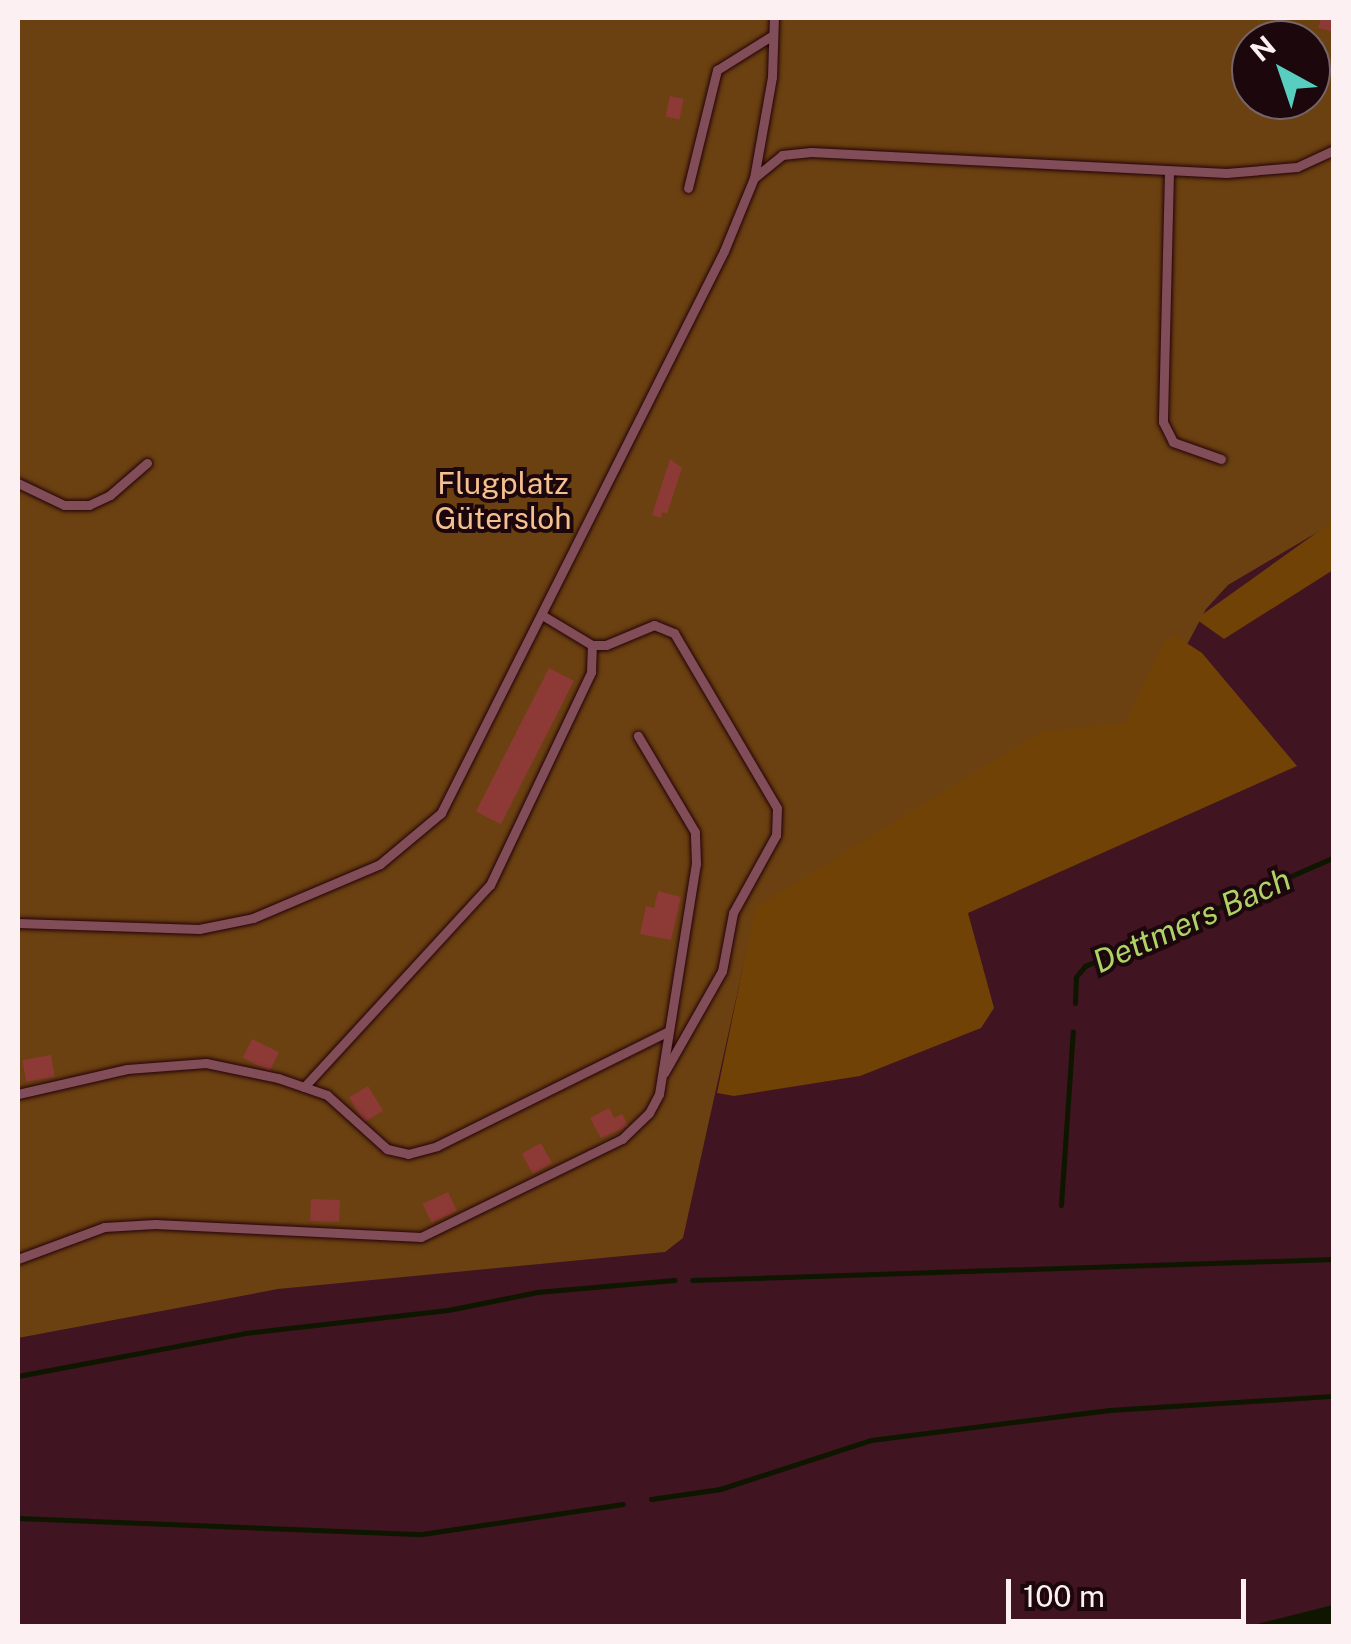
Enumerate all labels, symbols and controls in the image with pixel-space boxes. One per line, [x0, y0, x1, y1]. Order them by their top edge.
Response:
north arrow [1231, 20, 1331, 120]
text: N [1244, 28, 1282, 68]
park label: Flugplatz Gütersloh [434, 465, 572, 536]
water label: Dettmers Bach [1087, 860, 1297, 982]
scale bar [1011, 1559, 1251, 1621]
text: 100 m [1023, 1578, 1105, 1614]

